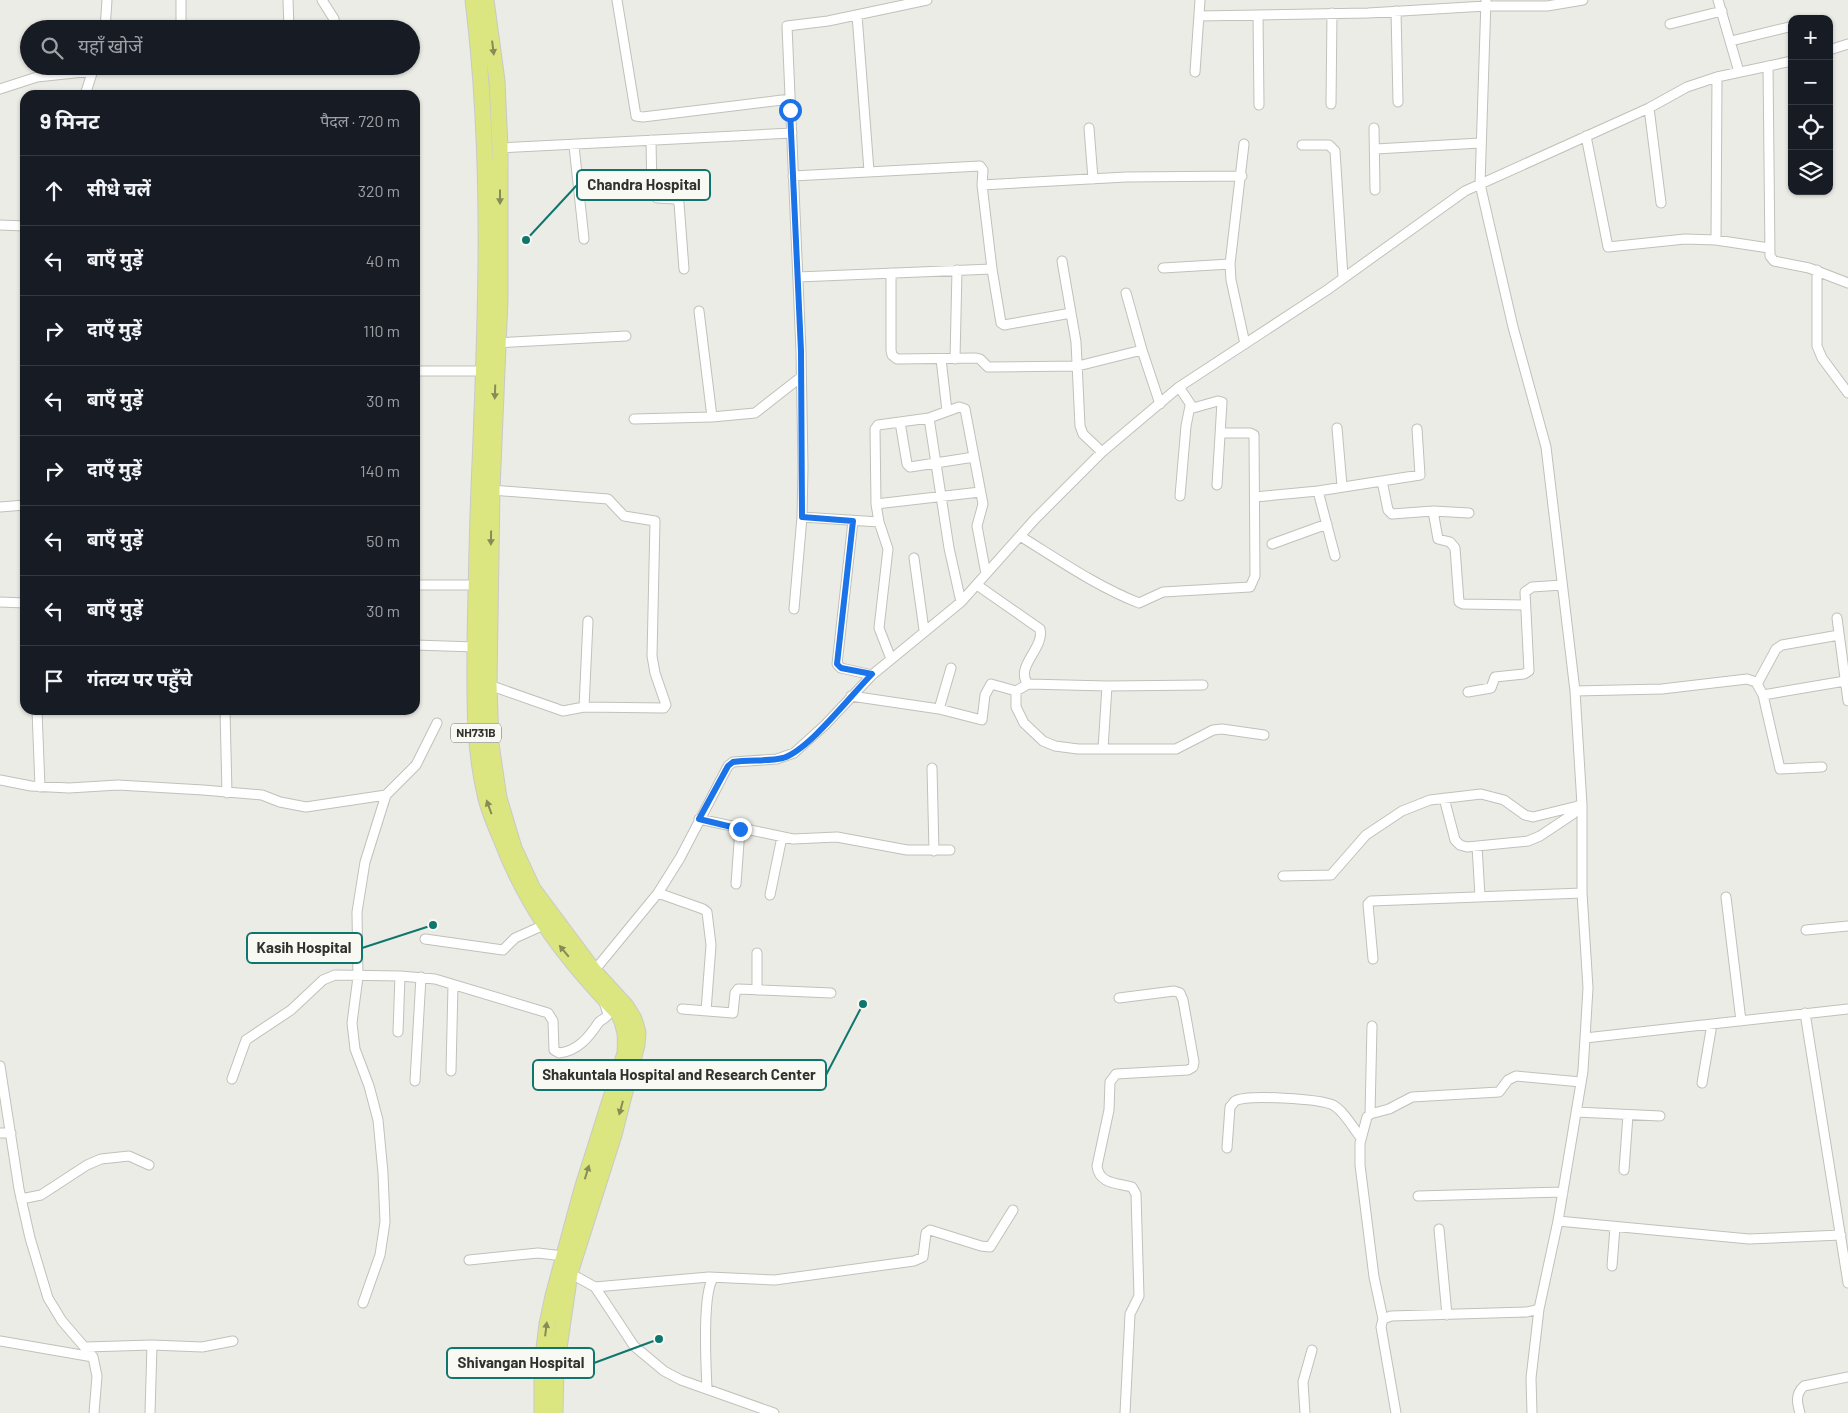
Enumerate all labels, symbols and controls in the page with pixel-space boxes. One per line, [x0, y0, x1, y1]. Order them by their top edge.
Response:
map controls [1788, 15, 1833, 195]
button: + [1788, 15, 1833, 60]
search box [20, 20, 420, 75]
icon: search [38, 34, 66, 62]
text: यहाँ खोजें [78, 34, 142, 57]
one-way arrow [489, 41, 497, 57]
button: − [1788, 60, 1833, 105]
route start [779, 99, 802, 122]
button: locate [1788, 105, 1833, 150]
text: 9 मिनट [40, 108, 99, 133]
text: पैदल · 720 m [320, 111, 400, 130]
button: layers [1788, 150, 1833, 195]
callout: Chandra Hospital [577, 170, 710, 200]
text: Chandra Hospital [587, 175, 701, 193]
icon: ahead [40, 177, 68, 205]
text: सीधे चलें [87, 177, 151, 200]
text: 320 m [358, 181, 400, 200]
one-way arrow [496, 189, 504, 205]
icon: left [40, 247, 68, 275]
text: बाएँ मुड़ें [87, 247, 143, 270]
text: 40 m [366, 251, 400, 270]
icon: right [40, 317, 68, 345]
text: दाएँ मुड़ें [87, 317, 142, 340]
text: 110 m [363, 321, 400, 340]
one-way arrow [491, 384, 499, 400]
icon: left [40, 387, 68, 415]
text: बाएँ मुड़ें [87, 387, 143, 410]
text: 30 m [366, 391, 400, 410]
icon: right [40, 457, 68, 485]
text: दाएँ मुड़ें [87, 457, 142, 480]
text: 140 m [360, 461, 400, 480]
icon: left [40, 527, 68, 555]
text: बाएँ मुड़ें [87, 527, 143, 550]
text: 50 m [366, 531, 400, 550]
one-way arrow [487, 531, 495, 547]
icon: left [40, 597, 68, 625]
text: बाएँ मुड़ें [87, 597, 143, 620]
text: 30 m [366, 601, 400, 620]
icon: arrive [40, 667, 68, 695]
text: गंतव्य पर पहुँचे [87, 667, 192, 690]
road number: NH731B [451, 724, 501, 742]
one-way arrow [485, 800, 492, 815]
route end [729, 818, 752, 841]
callout: Kasih Hospital [247, 933, 362, 963]
text: Kasih Hospital [257, 938, 351, 956]
one-way arrow [558, 944, 569, 957]
callout: Shakuntala Hospital and Research Center [533, 1060, 826, 1090]
text: Shakuntala Hospital and Research Center [542, 1065, 816, 1083]
one-way arrow [617, 1100, 625, 1115]
one-way arrow [584, 1165, 592, 1180]
one-way arrow [542, 1321, 550, 1337]
callout: Shivangan Hospital [447, 1348, 594, 1378]
text: Shivangan Hospital [458, 1353, 584, 1371]

